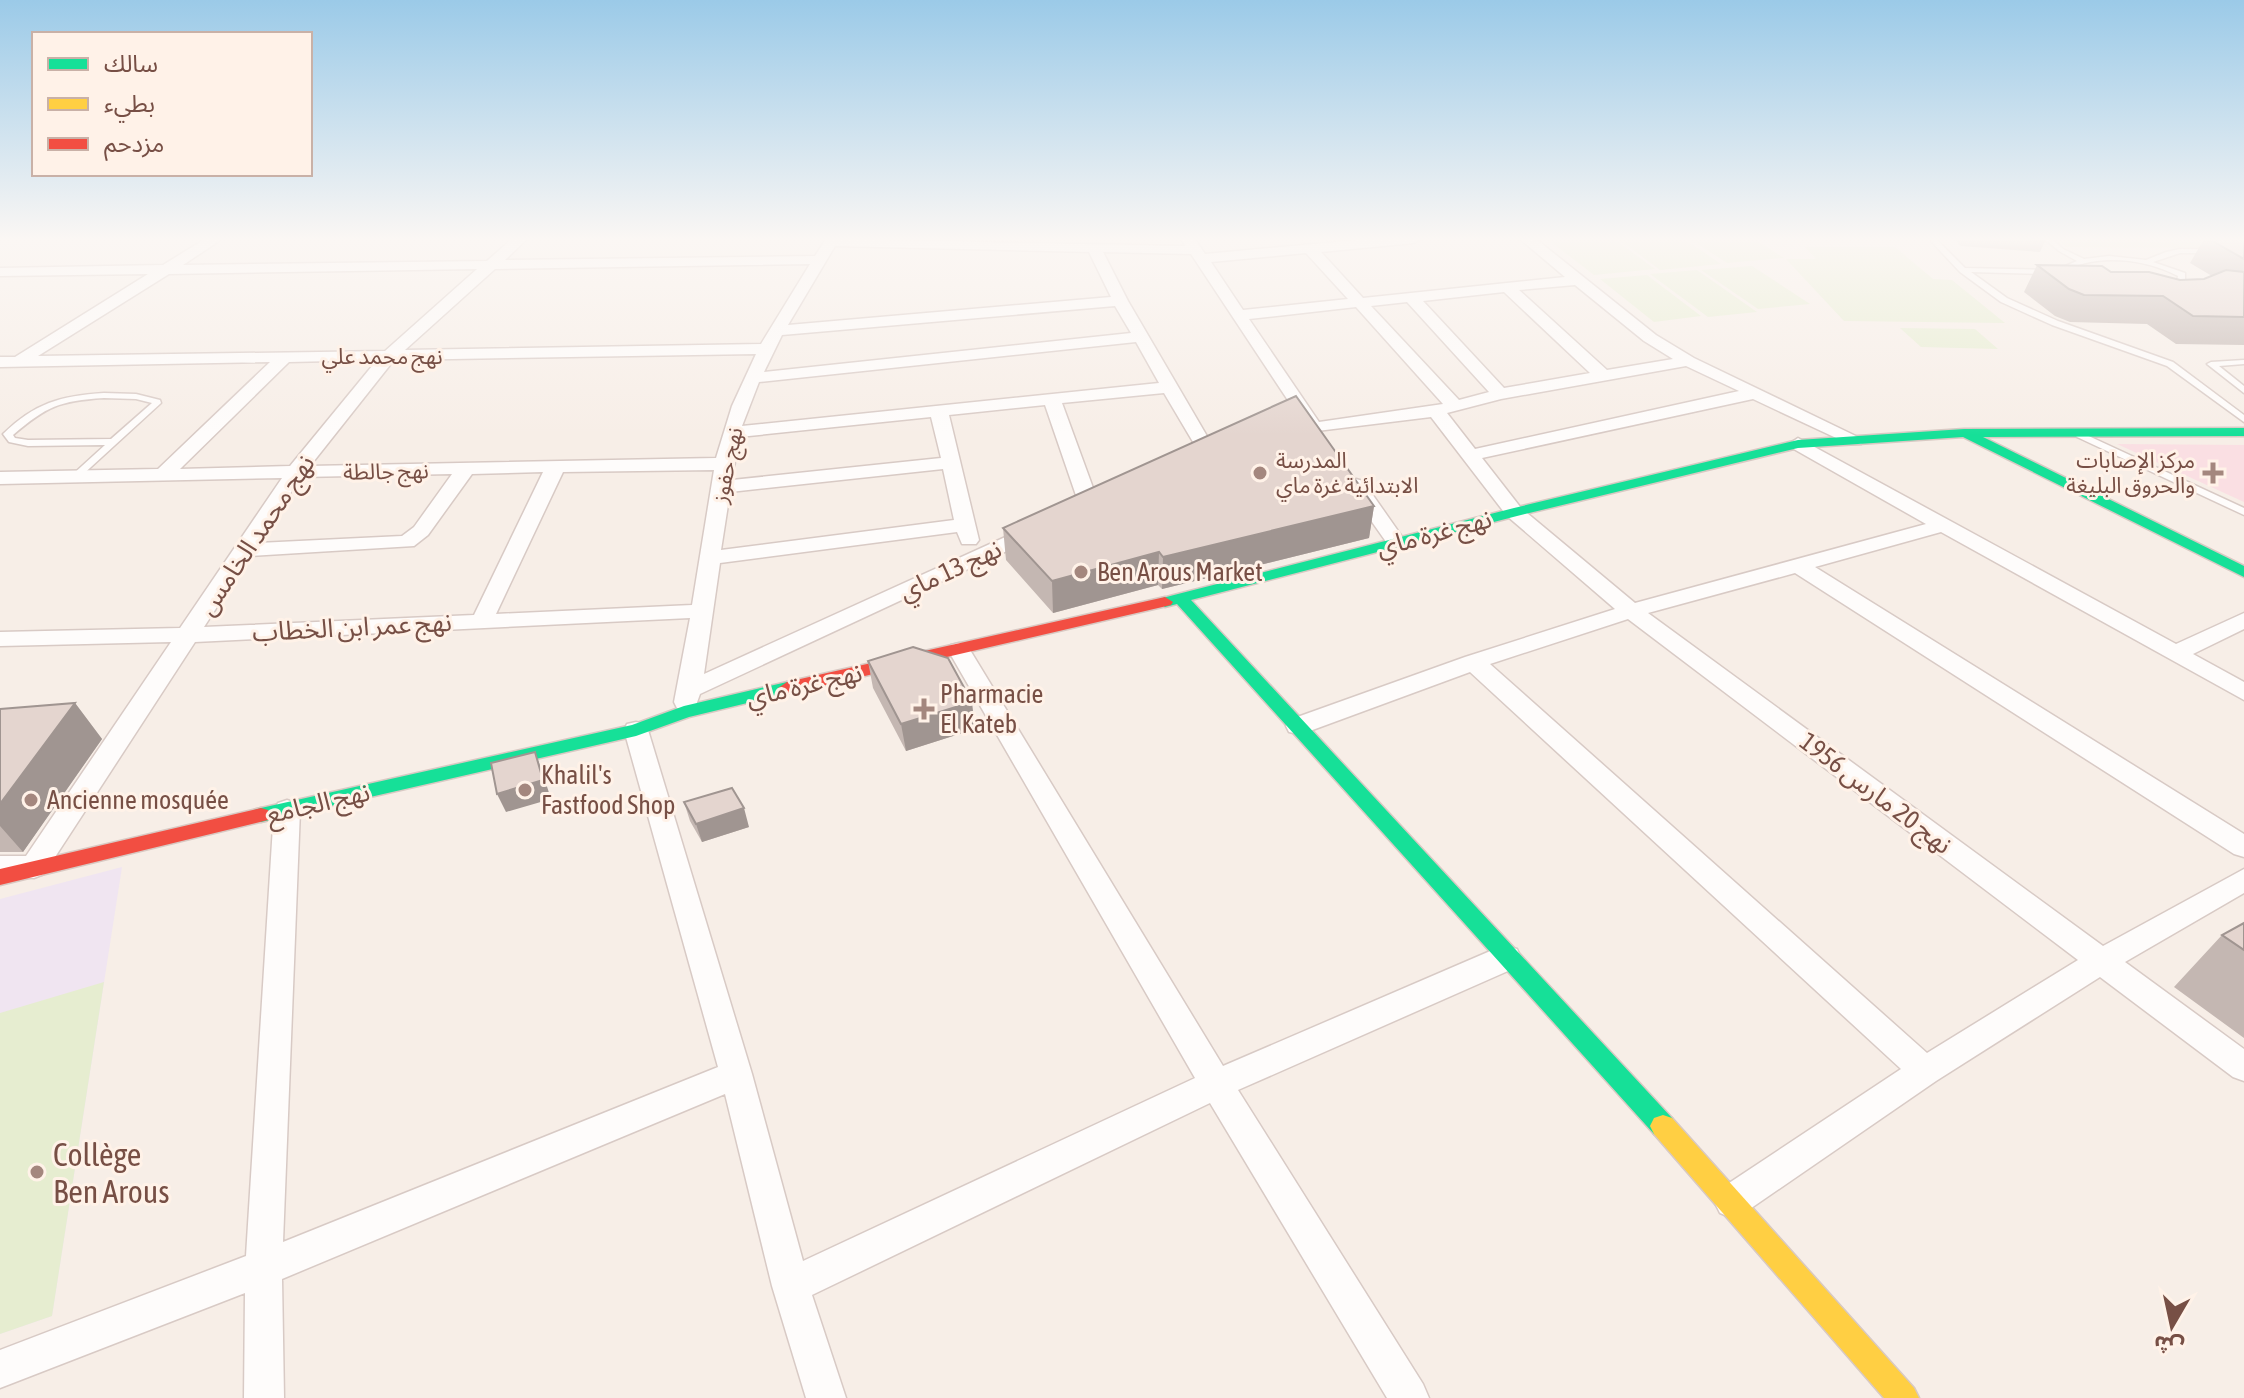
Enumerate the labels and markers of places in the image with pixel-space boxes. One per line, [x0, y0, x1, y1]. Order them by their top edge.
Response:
place label: المدرسة الابتدائية غرة ماي [1276, 447, 1418, 502]
place label: مركز الإصابات والحروق البليغة [2066, 447, 2195, 498]
marker: مركز الإصابات والحروق البليغة [2202, 462, 2224, 484]
marker: المدرسة الابتدائية غرة ماي [1251, 464, 1269, 482]
place label: Ben Arous Market [1097, 557, 1263, 587]
marker: Ben Arous Market [1072, 563, 1090, 581]
place label: Pharmacie El Kateb [940, 679, 1043, 739]
marker: Pharmacie El Kateb [915, 700, 933, 718]
place label: Khalil's Fastfood Shop [541, 760, 675, 820]
marker: Khalil's Fastfood Shop [516, 781, 534, 799]
place label: Ancienne mosquée [47, 785, 229, 815]
marker: Ancienne mosquée [22, 791, 40, 809]
place label: Collège Ben Arous [53, 1136, 170, 1210]
marker: Collège Ben Arous [28, 1163, 46, 1181]

